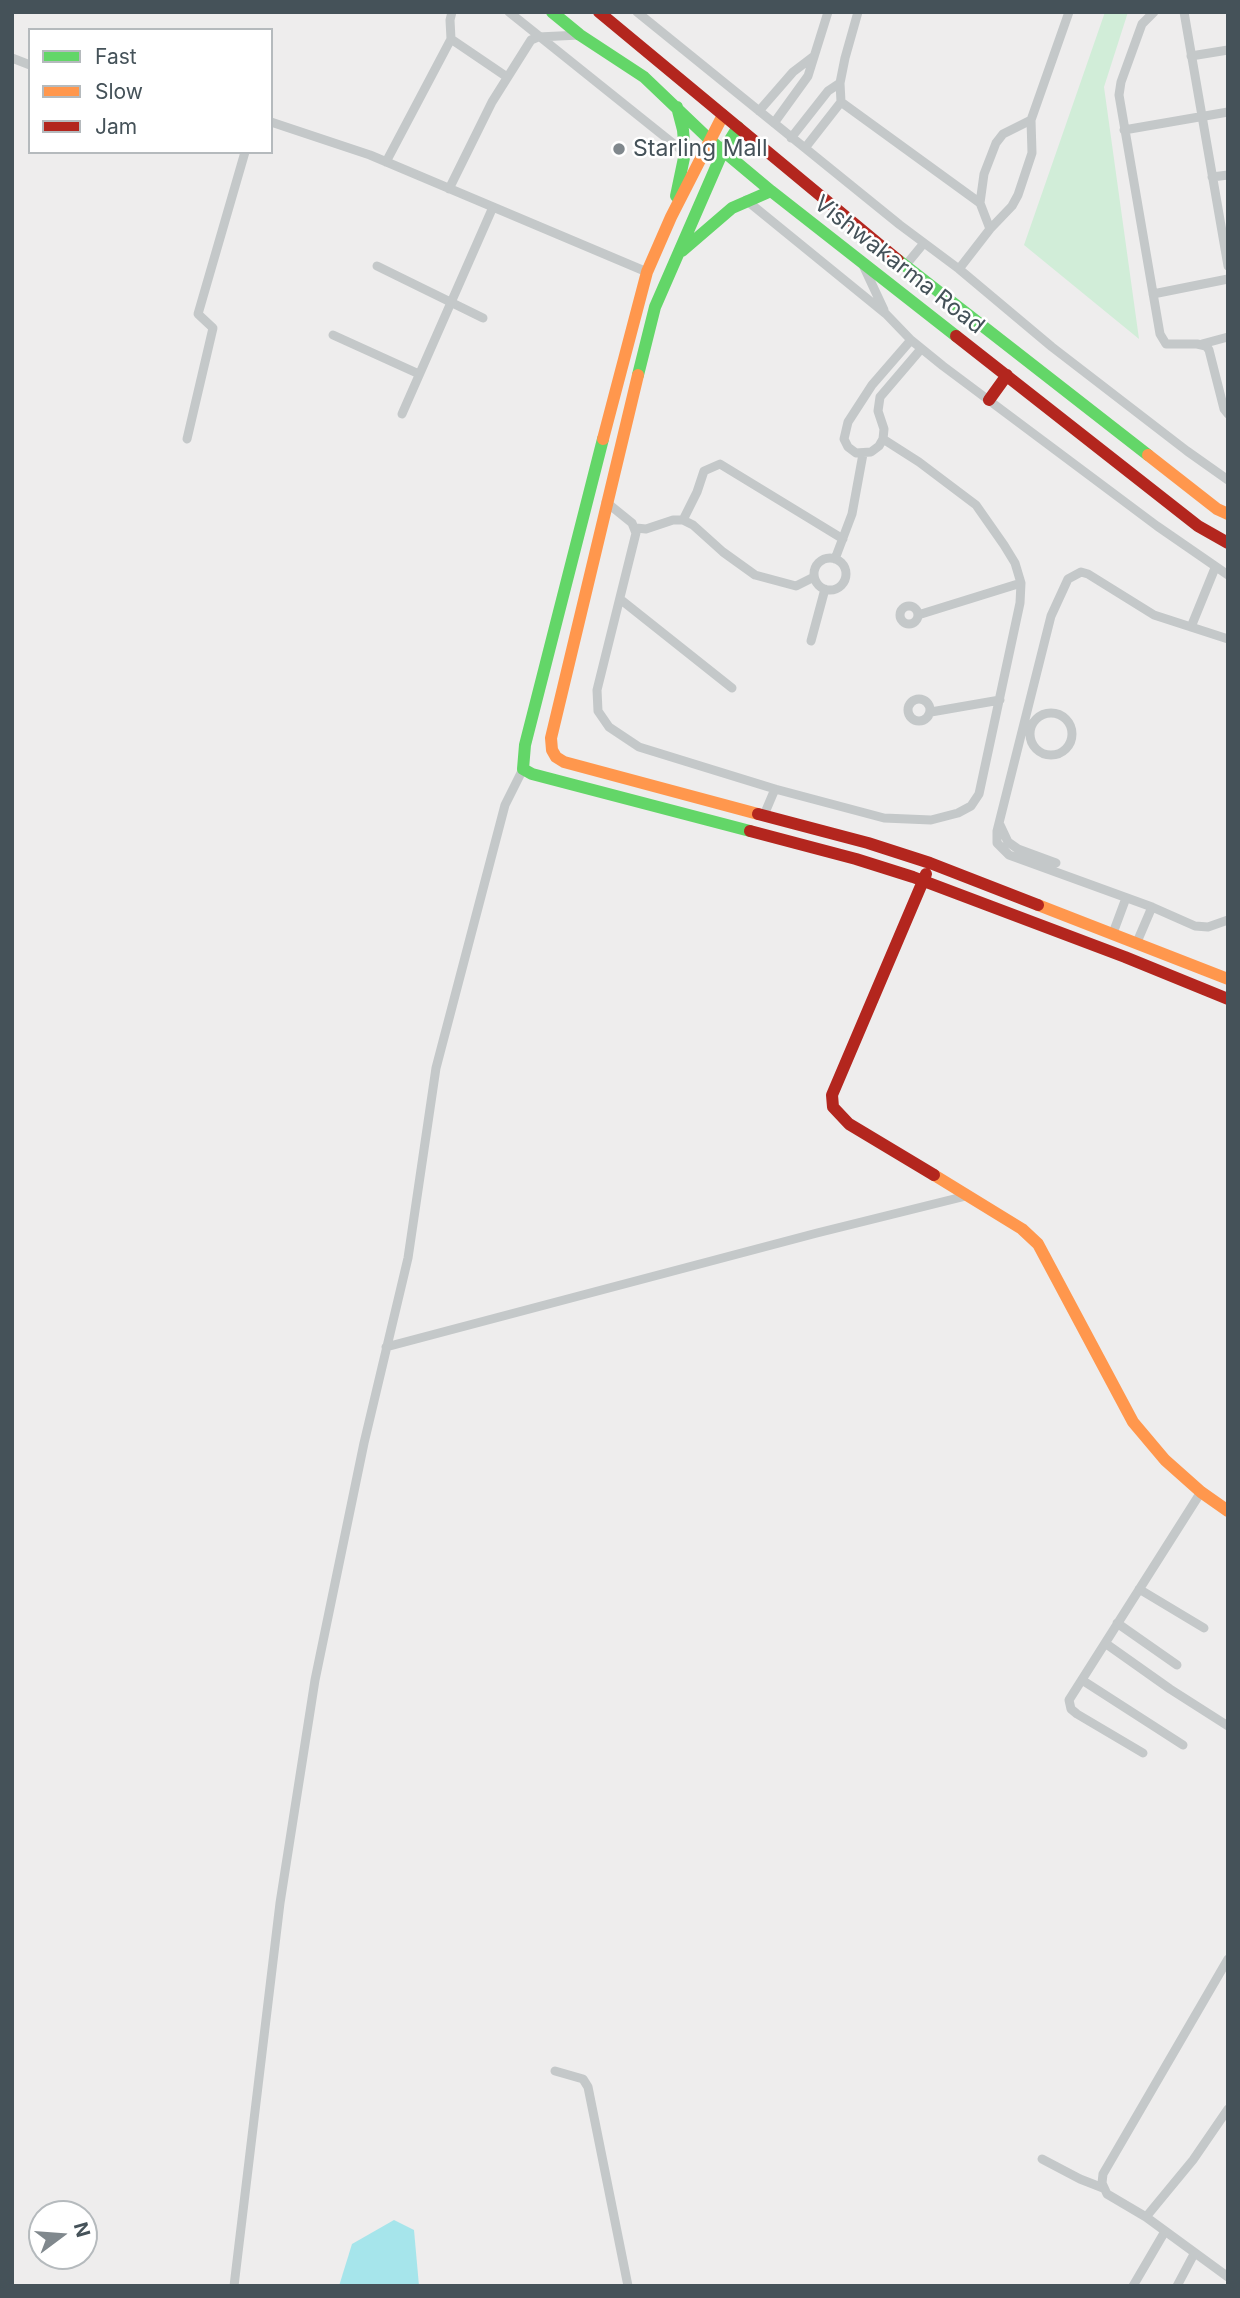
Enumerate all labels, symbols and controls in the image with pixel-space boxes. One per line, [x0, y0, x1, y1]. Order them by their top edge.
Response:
legend [28, 28, 273, 154]
text: Fast [95, 44, 137, 69]
text: Slow [95, 79, 143, 104]
text: Jam [95, 114, 137, 139]
place label: Starling Mall [633, 135, 767, 163]
marker: Starling Mall [611, 141, 627, 157]
street label: Vishwakarma Road [808, 190, 990, 340]
north arrow [28, 2200, 98, 2270]
text: N [69, 2219, 95, 2240]

